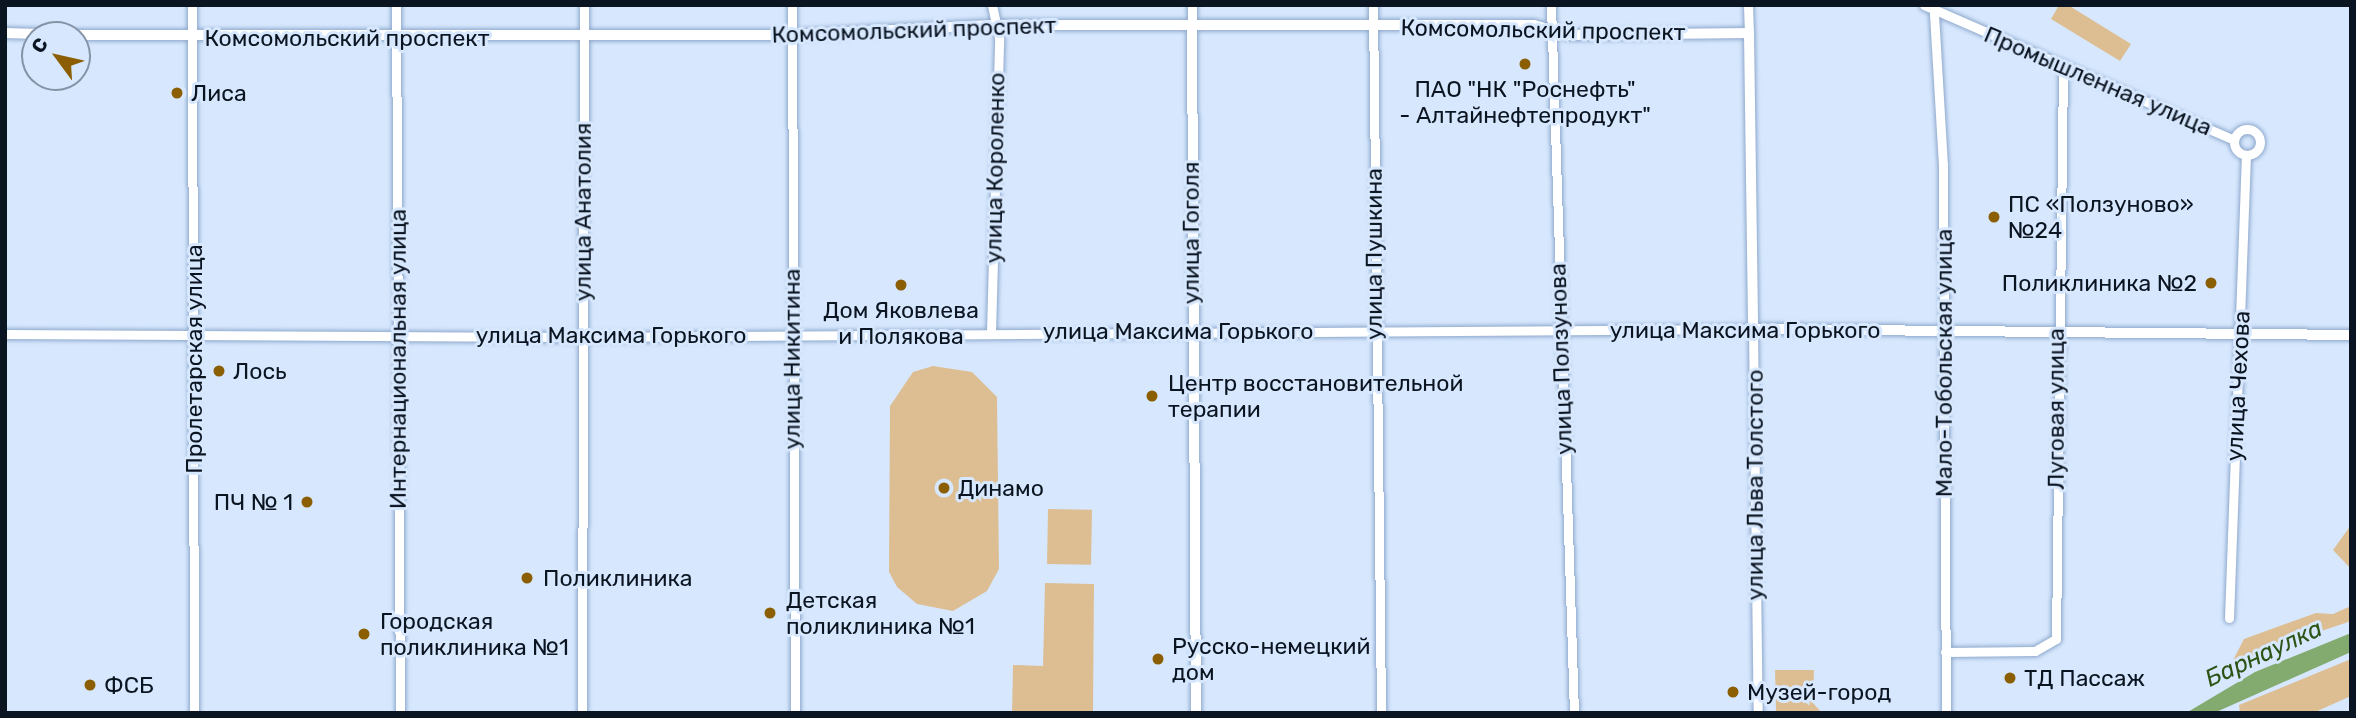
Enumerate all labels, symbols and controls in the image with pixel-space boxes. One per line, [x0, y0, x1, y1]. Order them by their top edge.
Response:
street label: Комсомольский проспект [771, 11, 1057, 49]
street label: Комсомольский проспект [1400, 14, 1686, 46]
north arrow [21, 21, 91, 91]
street label: Промышленная улица [1980, 21, 2216, 141]
street label: Комсомольский проспект [205, 24, 489, 52]
text: С [26, 34, 53, 57]
marker: ПАО "НК "Роснефть" - Алтайнефтепродукт" [1517, 56, 1533, 72]
street label: улица Короленко [980, 72, 1010, 264]
place label: ПАО "НК "Роснефть" - Алтайнефтепродукт" [1399, 75, 1651, 129]
place label: Лиса [191, 79, 247, 107]
marker: Лиса [169, 85, 185, 101]
street label: улица Анатолия [569, 123, 597, 301]
street label: улица Гоголя [1177, 162, 1205, 304]
street label: улица Пушкина [1360, 168, 1388, 340]
place label: ПС «Ползуново» №24 [2008, 190, 2194, 244]
street label: Интернациональная улица [384, 209, 412, 509]
marker: ПС «Ползуново» №24 [1986, 209, 2002, 225]
street label: Мало-Тобольская улица [1930, 229, 1958, 497]
street label: Пролетарская улица [180, 244, 208, 474]
street label: улица Ползунова [1544, 263, 1578, 455]
street label: улица Никитина [778, 268, 806, 450]
place label: Поликлиника №2 [2002, 269, 2197, 297]
marker: Поликлиника №2 [2203, 275, 2219, 291]
marker: Дом Яковлева и Полякова [893, 277, 909, 293]
place label: Дом Яковлева и Полякова [823, 296, 979, 350]
street label: улица Чехова [2220, 310, 2256, 462]
street label: улица Максима Горького [1610, 316, 1880, 344]
street label: улица Максима Горького [1043, 317, 1313, 345]
street label: улица Максима Горького [476, 321, 746, 349]
street label: Луговая улица [2042, 328, 2070, 490]
place label: Лось [233, 357, 287, 385]
marker: Лось [211, 363, 227, 379]
place label: Центр восстановительной терапии [1168, 369, 1464, 423]
street label: улица Льва Толстого [1741, 370, 1769, 600]
marker: Центр восстановительной терапии [1142, 386, 1162, 406]
place label: Динамо [958, 474, 1044, 502]
marker: Динамо [936, 480, 952, 496]
place label: ПЧ № 1 [214, 488, 293, 516]
marker: ПЧ № 1 [299, 494, 315, 510]
place label: Поликлиника [543, 564, 692, 592]
marker: Поликлиника [517, 568, 537, 588]
place label: Детская поликлиника №1 [786, 586, 975, 640]
marker: Детская поликлиника №1 [760, 603, 780, 623]
place label: Городская поликлиника №1 [380, 607, 569, 661]
water label: Барнаулка [2201, 614, 2327, 694]
marker: Городская поликлиника №1 [354, 624, 374, 644]
place label: Русско-немецкий дом [1172, 632, 1370, 686]
marker: Русско-немецкий дом [1150, 651, 1166, 667]
place label: ТД Пассаж [2024, 664, 2145, 692]
marker: ТД Пассаж [2002, 670, 2018, 686]
place label: ФСБ [104, 671, 154, 699]
marker: ФСБ [82, 677, 98, 693]
place label: Музей-город [1747, 678, 1891, 706]
marker: Музей-город [1725, 684, 1741, 700]

